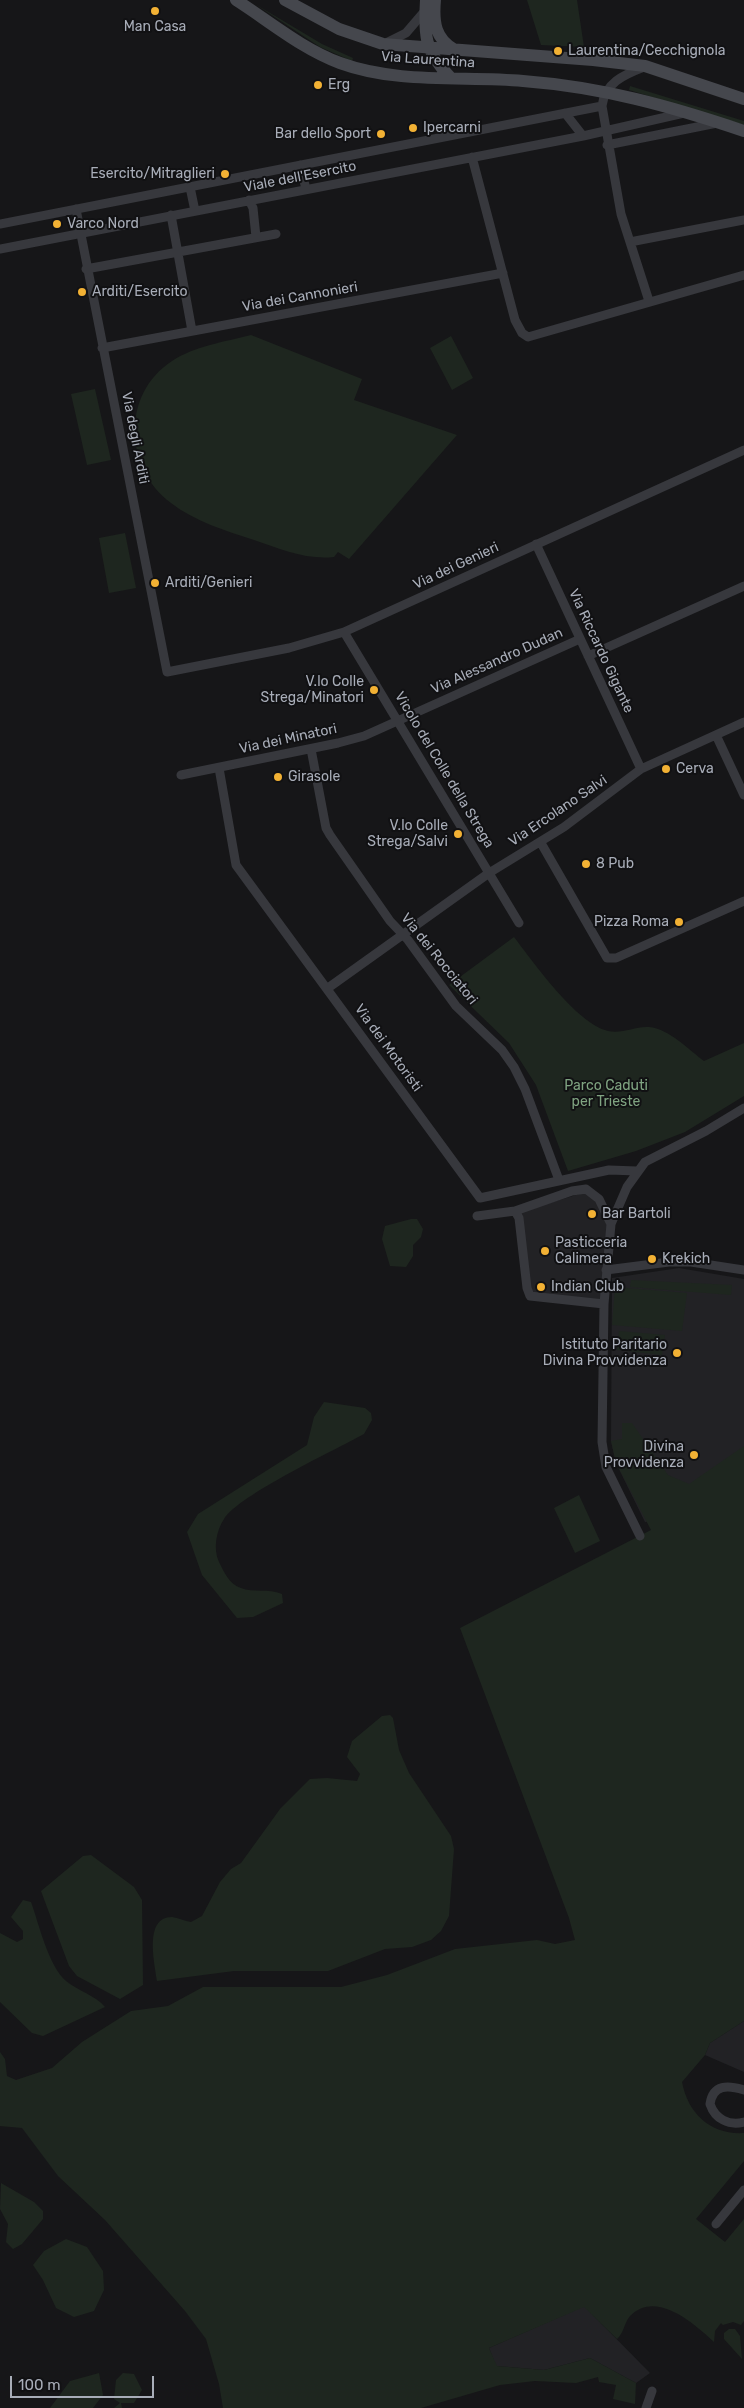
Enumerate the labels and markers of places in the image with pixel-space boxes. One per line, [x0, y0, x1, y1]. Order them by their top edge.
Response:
marker: Man Casa [149, 5, 161, 17]
place label: Man Casa [124, 19, 186, 35]
place label: Laurentina/Cecchignola [568, 43, 726, 59]
marker: Laurentina/Cecchignola [552, 45, 564, 57]
place label: Erg [328, 77, 350, 93]
marker: Erg [312, 79, 324, 91]
place label: Ipercarni [423, 120, 481, 136]
marker: Ipercarni [407, 122, 419, 134]
place label: Bar dello Sport [275, 126, 371, 142]
marker: Bar dello Sport [375, 128, 387, 140]
place label: Esercito/Mitraglieri [90, 166, 215, 182]
marker: Esercito/Mitraglieri [219, 168, 231, 180]
place label: Varco Nord [67, 216, 139, 232]
marker: Varco Nord [51, 218, 63, 230]
place label: Arditi/Esercito [92, 284, 188, 300]
marker: Arditi/Esercito [76, 286, 88, 298]
place label: Arditi/Genieri [165, 575, 252, 591]
marker: Arditi/Genieri [149, 577, 161, 589]
place label: V.lo Colle Strega/Minatori [261, 674, 364, 706]
marker: V.lo Colle Strega/Minatori [368, 684, 380, 696]
place label: Cerva [676, 761, 714, 777]
marker: Cerva [660, 763, 672, 775]
place label: Girasole [288, 769, 340, 785]
marker: Girasole [272, 771, 284, 783]
place label: V.lo Colle Strega/Salvi [367, 818, 448, 850]
marker: V.lo Colle Strega/Salvi [452, 828, 464, 840]
place label: 8 Pub [596, 856, 634, 872]
marker: 8 Pub [580, 858, 592, 870]
place label: Pizza Roma [594, 914, 669, 930]
marker: Pizza Roma [673, 916, 685, 928]
place label: Bar Bartoli [602, 1206, 671, 1222]
marker: Bar Bartoli [586, 1208, 598, 1220]
place label: Pasticceria Calimera [555, 1235, 627, 1268]
marker: Pasticceria Calimera [539, 1245, 551, 1257]
place label: Krekich [662, 1251, 710, 1267]
marker: Krekich [646, 1253, 658, 1265]
place label: Indian Club [551, 1279, 624, 1295]
marker: Indian Club [535, 1281, 547, 1293]
place label: Istituto Paritario Divina Provvidenza [543, 1337, 667, 1370]
marker: Istituto Paritario Divina Provvidenza [671, 1347, 683, 1359]
place label: Divina Provvidenza [604, 1439, 684, 1471]
marker: Divina Provvidenza [688, 1449, 700, 1461]

